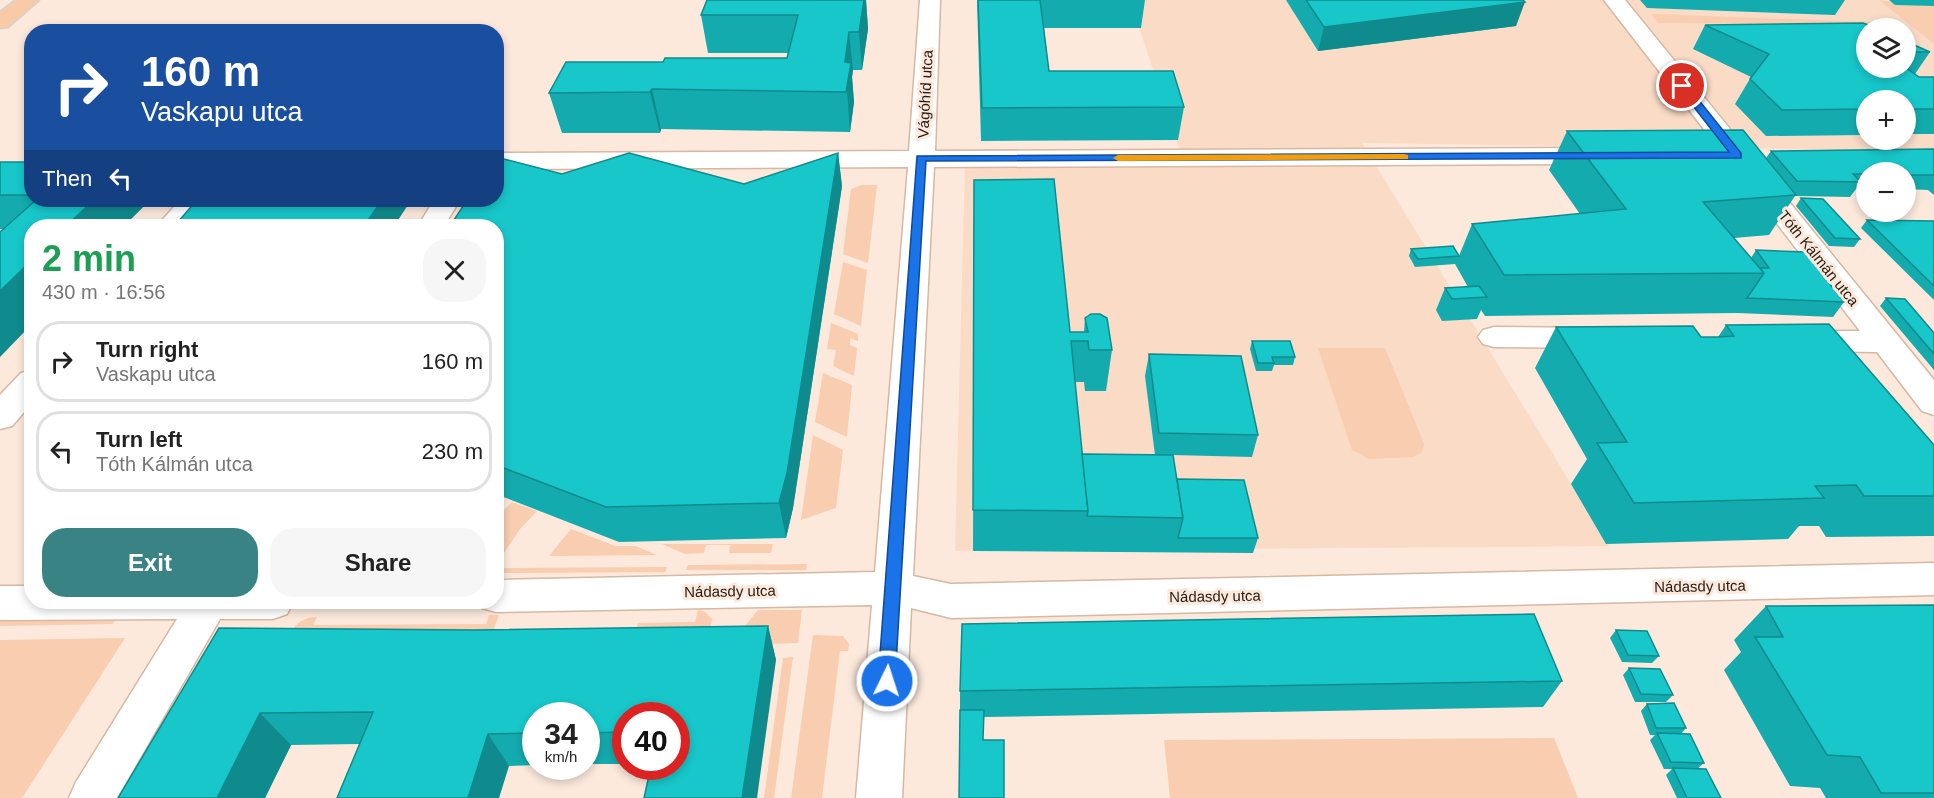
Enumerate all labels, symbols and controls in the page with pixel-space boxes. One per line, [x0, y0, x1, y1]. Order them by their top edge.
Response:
map controls [1856, 18, 1916, 222]
button: layers [1856, 18, 1916, 78]
icon: right [42, 48, 120, 126]
text: 160 m [141, 48, 260, 95]
street label: Vágóhíd utca [914, 49, 936, 139]
pin [1656, 60, 1707, 111]
icon: arrive [1665, 69, 1698, 102]
button: + [1856, 90, 1916, 150]
text: Vaskapu utca [141, 97, 303, 127]
icon: left [104, 162, 137, 195]
button: − [1856, 162, 1916, 222]
text: Then [42, 166, 92, 191]
street label: Tóth Kálmán utca [1775, 207, 1863, 310]
text: 2 min [42, 238, 136, 279]
button: close [423, 239, 486, 302]
text: 430 m · 16:56 [42, 281, 165, 303]
text: Turn right [96, 337, 198, 362]
icon: right [45, 345, 78, 378]
text: 160 m [422, 349, 483, 374]
text: Vaskapu utca [96, 363, 216, 385]
text: Turn left [96, 427, 182, 452]
icon: left [45, 435, 78, 468]
text: 230 m [422, 439, 483, 464]
text: Tóth Kálmán utca [96, 453, 253, 475]
button: Exit [42, 528, 258, 597]
button: Share [270, 528, 486, 597]
street label: Nádasdy utca [1654, 577, 1747, 595]
street label: Nádasdy utca [684, 582, 777, 600]
street label: Nádasdy utca [1169, 587, 1262, 605]
position arrow [855, 649, 919, 713]
speed limit sign: 40 [612, 702, 690, 780]
text: 34 [544, 717, 578, 750]
text: km/h [545, 748, 577, 765]

